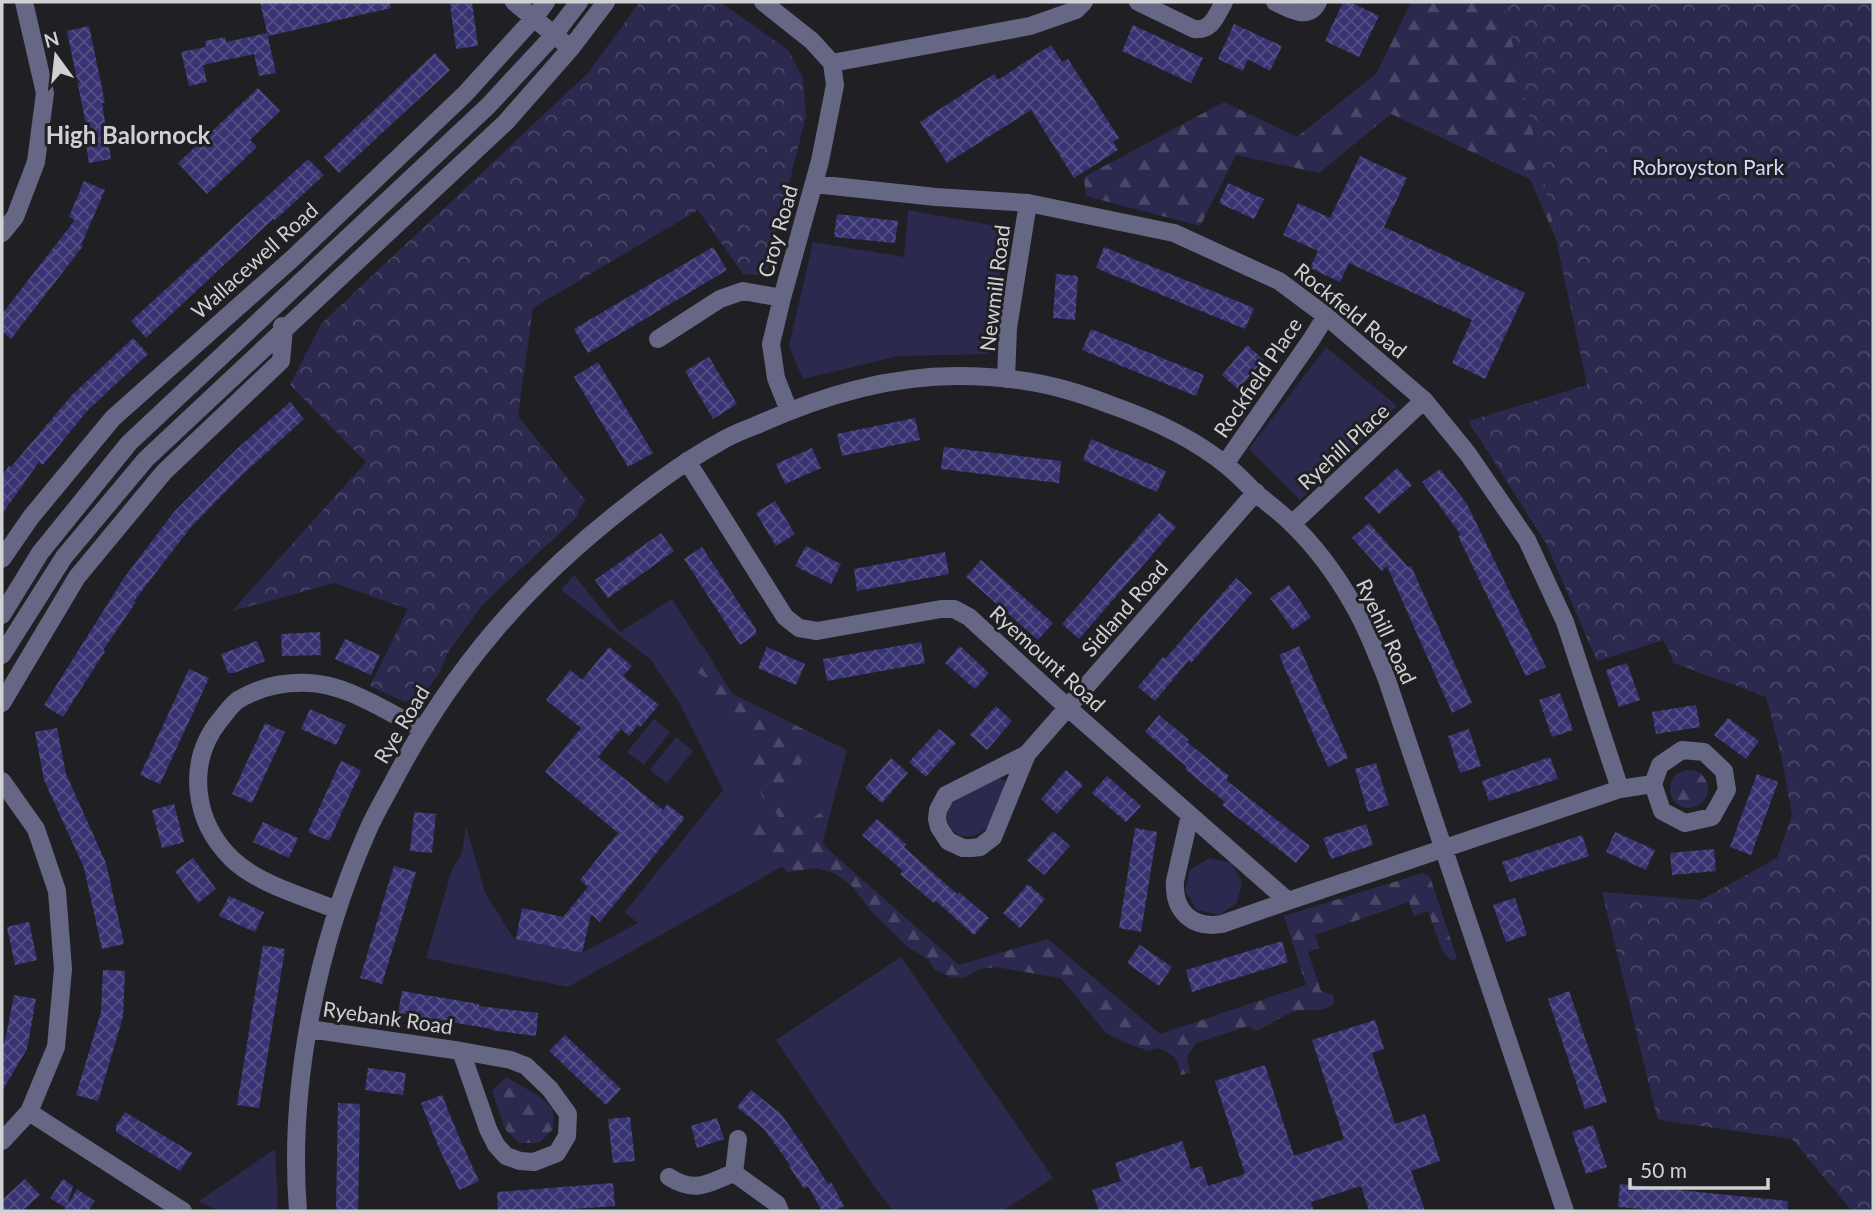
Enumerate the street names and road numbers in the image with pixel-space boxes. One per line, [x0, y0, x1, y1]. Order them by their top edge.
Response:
street label: Croy Road [752, 182, 802, 280]
street label: Wallacewell Road [186, 197, 322, 323]
street label: Newmill Road [974, 223, 1014, 353]
street label: Rockfield Road [1290, 257, 1412, 363]
street label: Rockfield Place [1208, 312, 1306, 442]
street label: Ryehill Place [1292, 398, 1394, 494]
street label: Sidland Road [1076, 555, 1172, 661]
street label: Ryehill Road [1352, 574, 1422, 688]
street label: Ryemount Road [985, 600, 1111, 716]
street label: Rye Road [368, 681, 434, 767]
street label: Ryebank Road [321, 996, 455, 1038]

